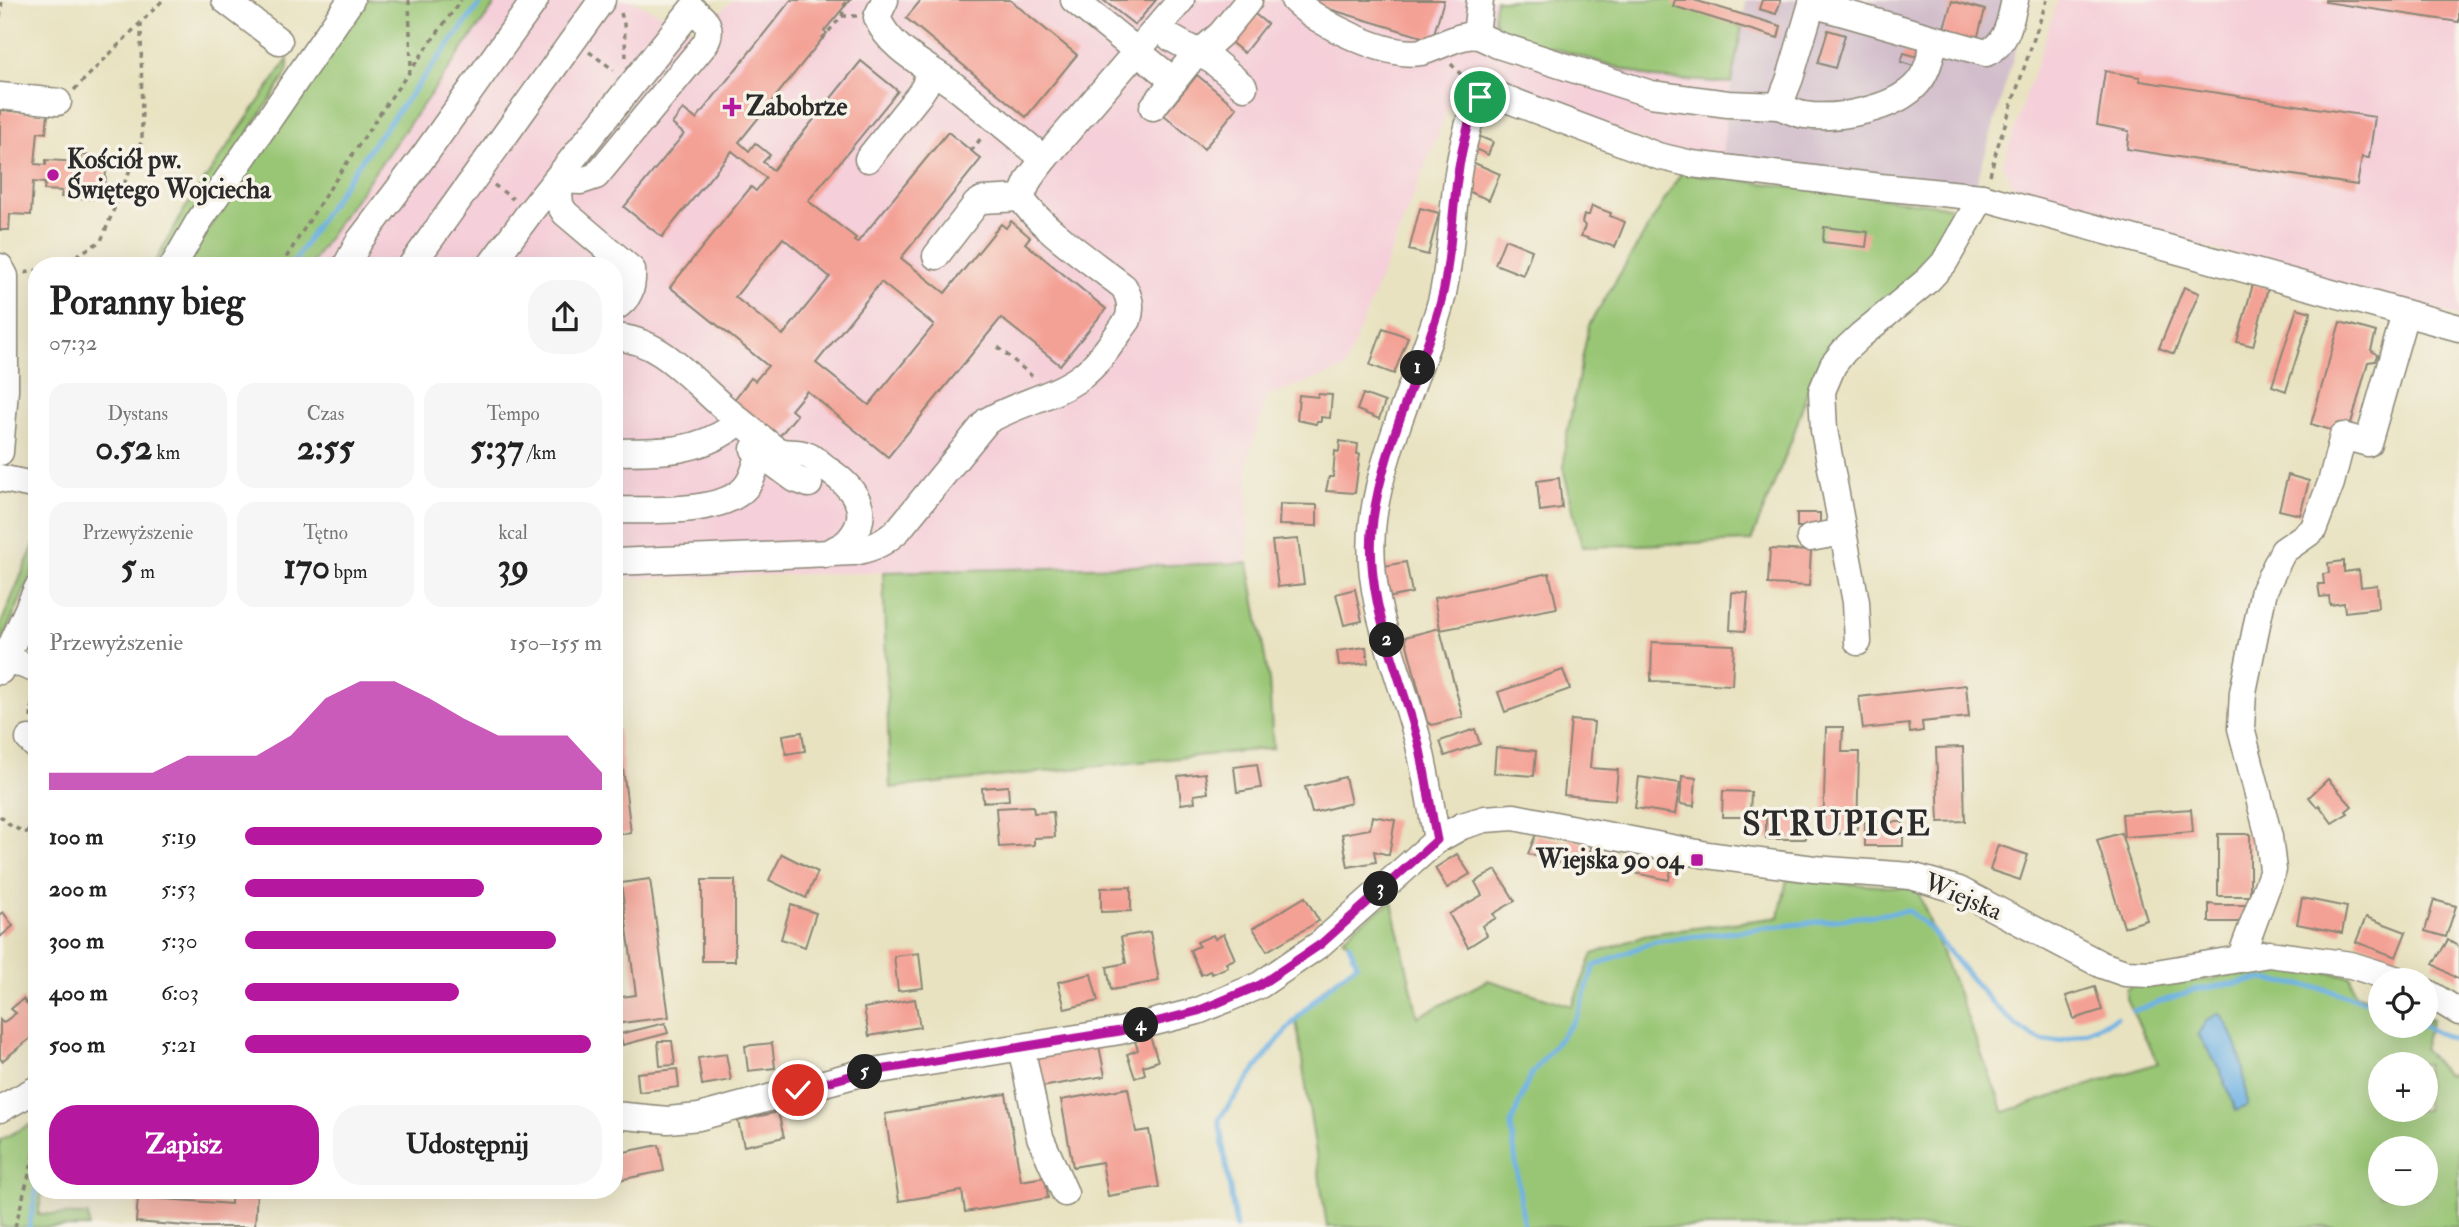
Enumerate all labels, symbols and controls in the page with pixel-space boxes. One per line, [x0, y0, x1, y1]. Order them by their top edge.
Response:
pin [1450, 67, 1510, 127]
icon: arrive [1461, 78, 1499, 116]
place label: Zabobrze [746, 91, 847, 123]
marker: Zabobrze [724, 99, 740, 115]
place label: Kościół pw. Świętego Wojciecha [67, 144, 272, 207]
marker: Kościół pw. Świętego Wojciecha [45, 167, 61, 183]
text: Poranny bieg [49, 278, 245, 326]
button: share [528, 280, 602, 354]
text: 07:32 [49, 328, 98, 357]
pin: 1 [1400, 350, 1436, 386]
text: 1 [1414, 355, 1421, 379]
text: Dystans [108, 402, 168, 426]
text: Czas [307, 402, 344, 426]
text: Tempo [487, 402, 540, 426]
text: 0.52 [95, 426, 153, 470]
text: 2:55 [297, 426, 354, 470]
text: 5:37 [470, 426, 524, 470]
text: km [153, 441, 180, 465]
text: /km [524, 441, 556, 465]
text: Przewyższenie [82, 521, 193, 545]
text: Tętno [303, 521, 348, 545]
text: kcal [499, 521, 528, 545]
text: 5 [121, 545, 136, 589]
text: 170 [283, 545, 330, 589]
text: 39 [497, 545, 529, 589]
text: m [136, 560, 155, 584]
text: bpm [330, 560, 368, 584]
pin: 2 [1370, 622, 1404, 658]
text: 2 [1382, 627, 1391, 651]
text: Przewyższenie [49, 628, 183, 657]
text: 150–155 m [509, 628, 602, 657]
district label: STRUPICE [1742, 804, 1932, 845]
text: 100 m [49, 822, 103, 851]
text: 5:19 [161, 822, 197, 851]
place label: Wiejska 90 04 [1535, 844, 1685, 876]
marker: Wiejska 90 04 [1689, 852, 1705, 868]
street label: Wiejska [1918, 866, 2007, 928]
pin: 3 [1364, 872, 1398, 906]
text: 200 m [49, 874, 107, 903]
text: 5:53 [161, 874, 196, 903]
text: 3 [1377, 876, 1384, 900]
text: 300 m [49, 926, 104, 955]
text: 5:30 [161, 926, 197, 955]
map controls [2368, 968, 2438, 1206]
button: locate [2368, 968, 2438, 1038]
text: 400 m [49, 978, 108, 1007]
text: 6:03 [161, 978, 199, 1007]
pin: 4 [1124, 1007, 1158, 1042]
text: 4 [1135, 1012, 1146, 1036]
text: 500 m [49, 1030, 105, 1059]
text: 5:21 [161, 1030, 197, 1059]
button: + [2368, 1052, 2438, 1122]
pin: 5 [848, 1054, 882, 1090]
text: 5 [860, 1059, 869, 1083]
pin [768, 1060, 828, 1120]
icon: check [779, 1071, 817, 1109]
button: Zapisz [49, 1105, 319, 1185]
button: Udostępnij [333, 1105, 602, 1185]
button: − [2368, 1136, 2438, 1206]

